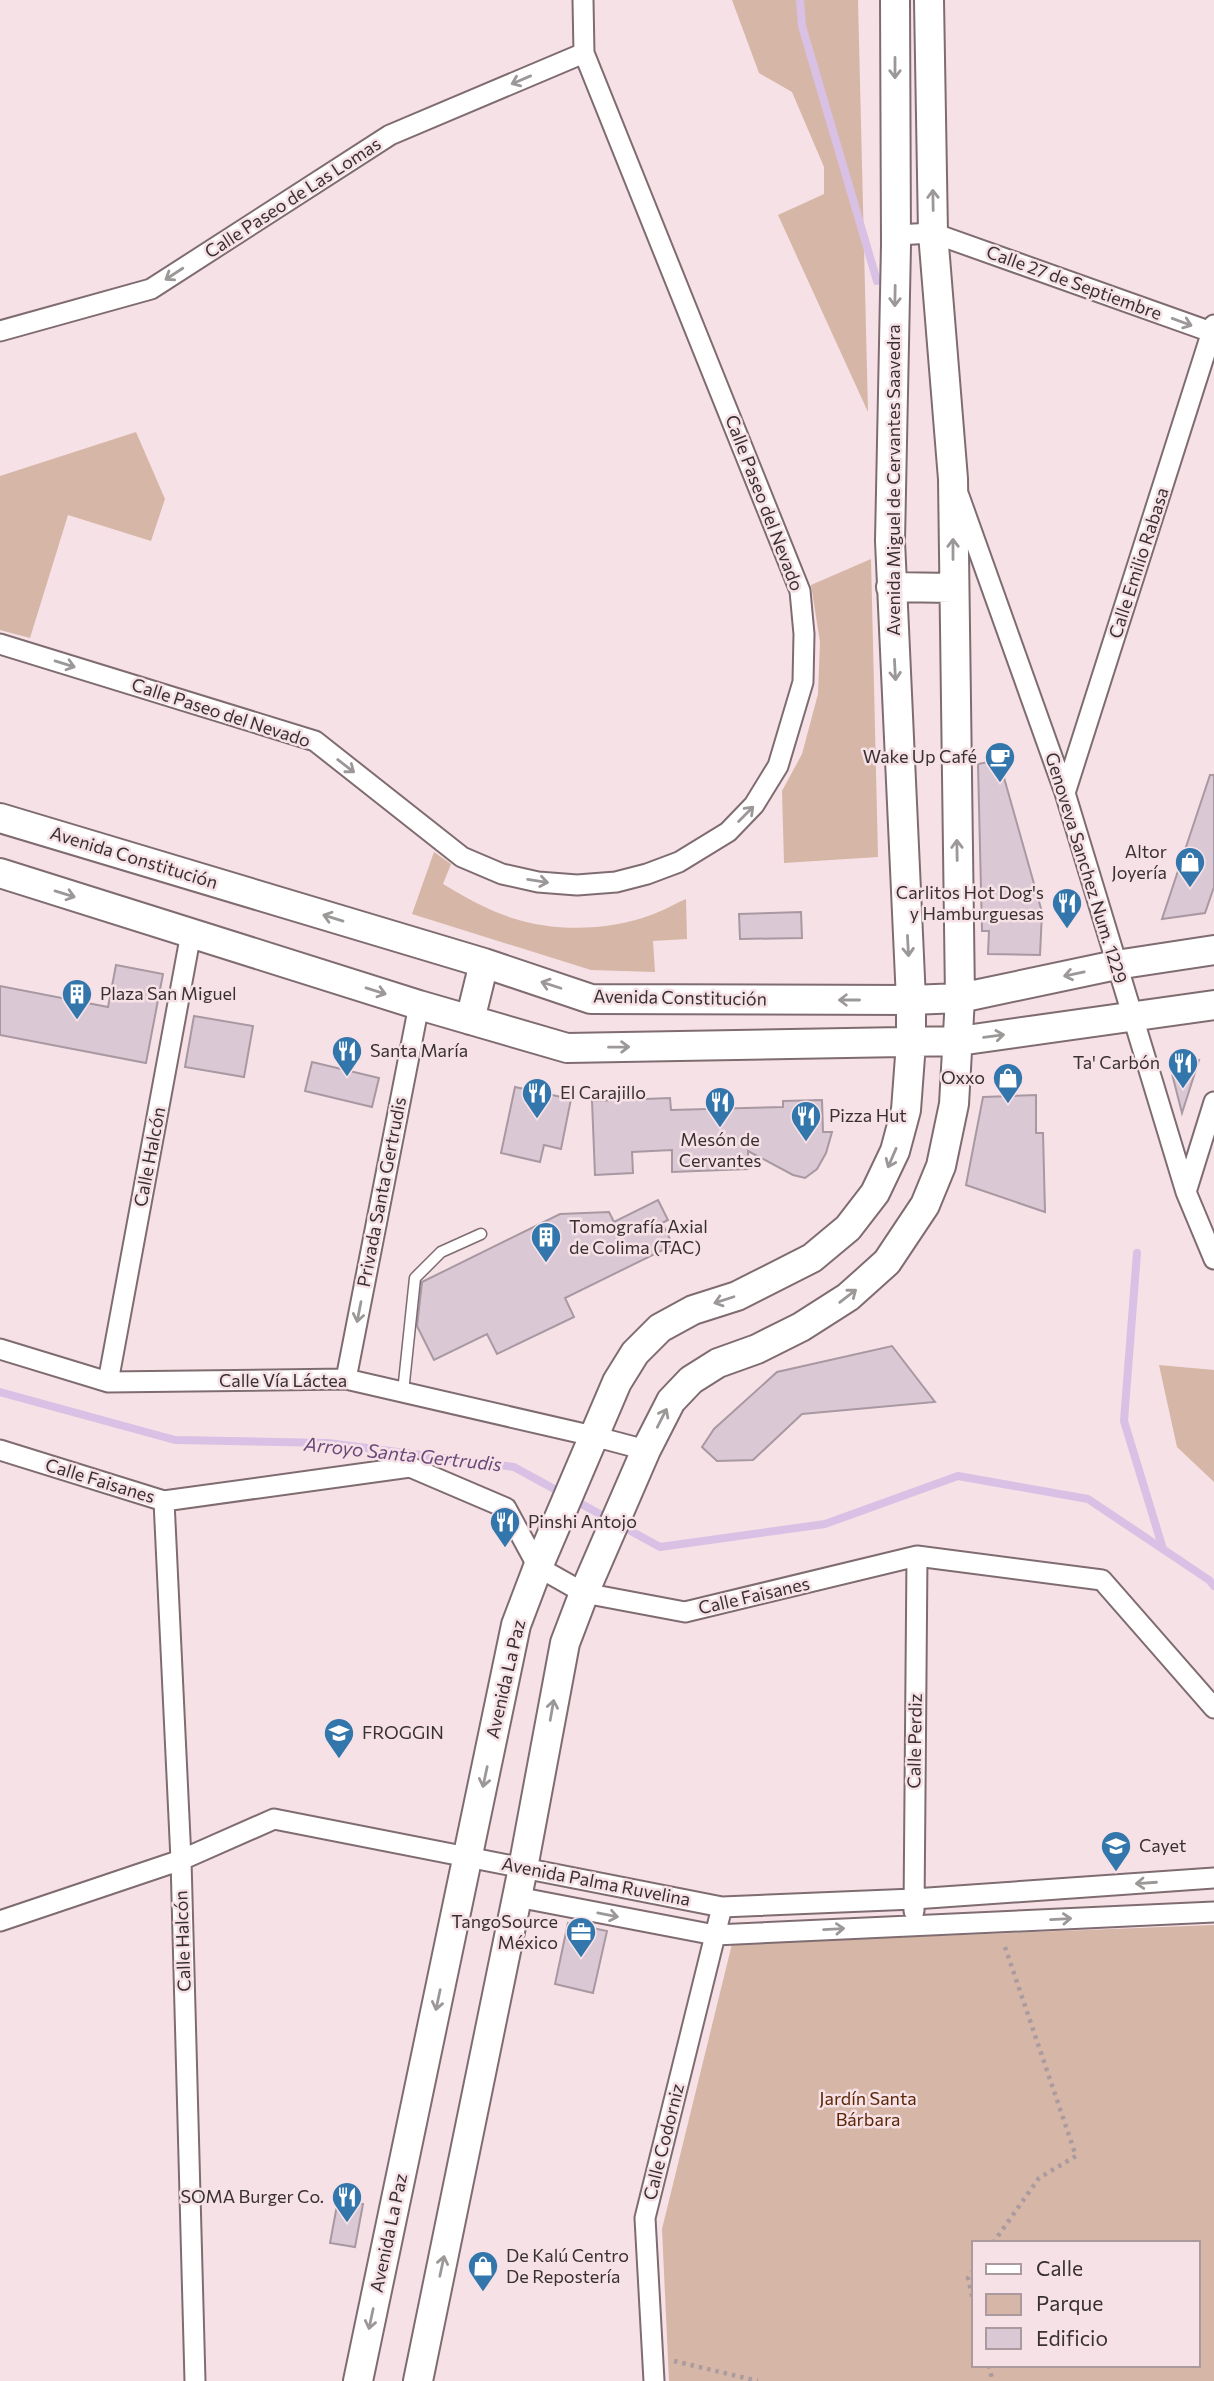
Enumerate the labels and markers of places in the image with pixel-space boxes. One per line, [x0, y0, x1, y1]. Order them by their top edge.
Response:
cafe icon: Wake Up Café [983, 740, 1017, 784]
place label: Wake Up Café [863, 745, 977, 767]
place label: Altor Joyería [1112, 840, 1167, 883]
shop icon: Altor Joyería [1173, 845, 1207, 889]
place label: Carlitos Hot Dog's y Hamburguesas [896, 881, 1044, 924]
restaurant icon: Carlitos Hot Dog's y Hamburguesas [1050, 886, 1084, 930]
building icon: Plaza San Miguel [60, 977, 94, 1021]
place label: Plaza San Miguel [100, 982, 237, 1004]
restaurant icon: Santa María [330, 1034, 364, 1078]
place label: Santa María [370, 1039, 468, 1061]
restaurant icon: Ta' Carbón [1166, 1046, 1200, 1090]
place label: Ta' Carbón [1073, 1051, 1160, 1073]
shop icon: Oxxo [991, 1061, 1025, 1105]
place label: Oxxo [941, 1066, 985, 1088]
restaurant icon: El Carajillo [520, 1076, 554, 1120]
place label: El Carajillo [560, 1081, 646, 1103]
restaurant icon: Mesón de Cervantes [703, 1085, 737, 1129]
restaurant icon: Pizza Hut [789, 1099, 823, 1143]
place label: Pizza Hut [829, 1104, 907, 1126]
place label: Mesón de Cervantes [679, 1128, 761, 1171]
place label: Tomografía Axial de Colima (TAC) [569, 1215, 708, 1258]
building icon: Tomografía Axial de Colima (TAC) [529, 1220, 563, 1264]
restaurant icon: Pinshi Antojo [488, 1505, 522, 1549]
place label: Pinshi Antojo [528, 1510, 637, 1532]
school or university icon: FROGGIN [322, 1716, 356, 1760]
place label: FROGGIN [362, 1721, 444, 1743]
school or university icon: Cayet [1099, 1829, 1133, 1873]
place label: Cayet [1139, 1834, 1186, 1856]
place label: TangoSource México [451, 1910, 558, 1953]
office icon: TangoSource México [564, 1915, 598, 1959]
restaurant icon: SOMA Burger Co. [330, 2180, 364, 2224]
place label: SOMA Burger Co. [181, 2185, 324, 2207]
place label: De Kalú Centro De Repostería [506, 2244, 629, 2287]
shop icon: De Kalú Centro De Repostería [466, 2249, 500, 2293]

